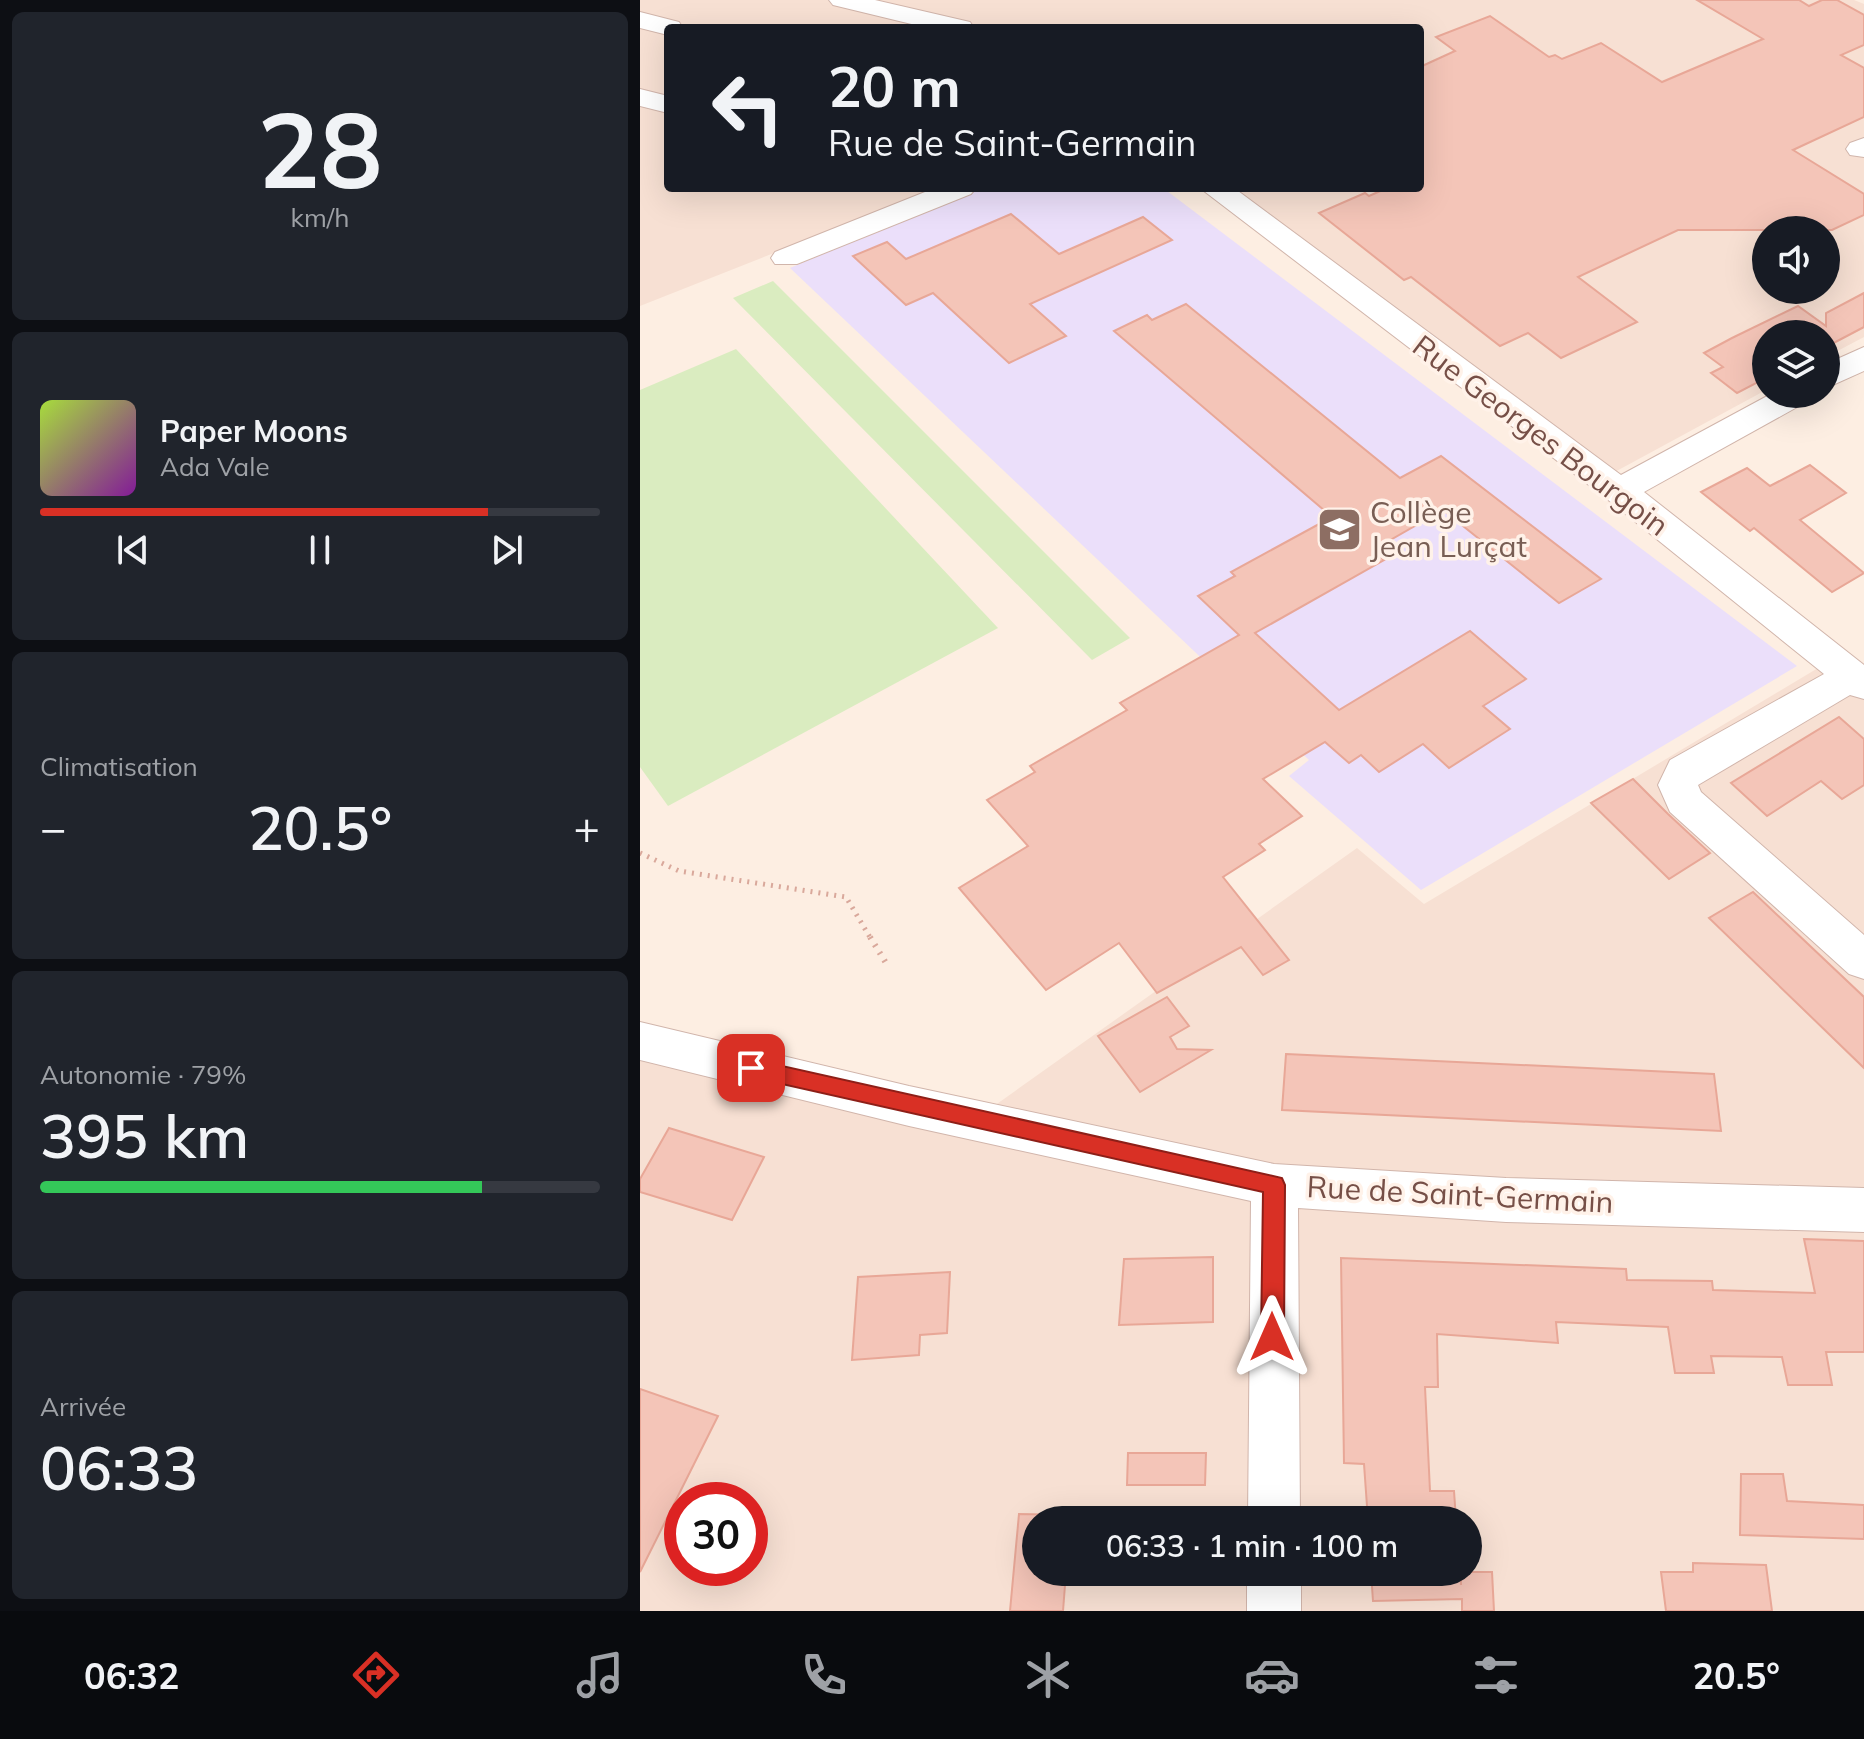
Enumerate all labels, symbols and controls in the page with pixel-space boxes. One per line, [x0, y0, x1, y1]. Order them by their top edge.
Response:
text: 20 m [828, 51, 961, 121]
icon: left [696, 56, 800, 160]
text: 28 [258, 83, 382, 214]
text: Rue de Saint-Germain [828, 120, 1196, 165]
text: km/h [291, 201, 349, 234]
map controls [1752, 216, 1840, 408]
button: sound [1752, 216, 1840, 304]
button: layers [1752, 320, 1840, 408]
street label: Rue Georges Bourgoin [1405, 326, 1677, 544]
text: Paper Moons [160, 412, 348, 450]
text: Ada Vale [160, 450, 270, 483]
place label: Collège Jean Lurçat [1370, 493, 1527, 565]
school or university icon: Collège Jean Lurçat [1315, 505, 1363, 553]
icon: previous [111, 528, 155, 572]
icon: pause [298, 528, 342, 572]
icon: next [485, 528, 529, 572]
text: Climatisation [40, 750, 198, 783]
text: 20.5° [248, 790, 392, 865]
text: − [40, 800, 66, 855]
text: + [574, 800, 600, 855]
pin [717, 1034, 785, 1102]
icon: arrive [729, 1046, 773, 1090]
text: Autonomie · 79% [40, 1058, 246, 1091]
text: 395 km [40, 1098, 249, 1173]
street label: Rue de Saint-Germain [1306, 1167, 1614, 1221]
position arrow [1230, 1295, 1314, 1379]
text: Arrivée [40, 1390, 126, 1423]
text: 06:33 [40, 1430, 198, 1505]
speed limit sign: 30 [664, 1482, 768, 1586]
text: 06:33 · 1 min · 100 m [1106, 1527, 1398, 1565]
icon: directions [348, 1647, 404, 1703]
icon: music [572, 1647, 628, 1703]
icon: phone [796, 1647, 852, 1703]
icon: climate [1020, 1647, 1076, 1703]
icon: car [1244, 1647, 1300, 1703]
icon: filters [1468, 1647, 1524, 1703]
text: 06:32 [84, 1653, 179, 1698]
text: 20.5° [1693, 1653, 1780, 1698]

